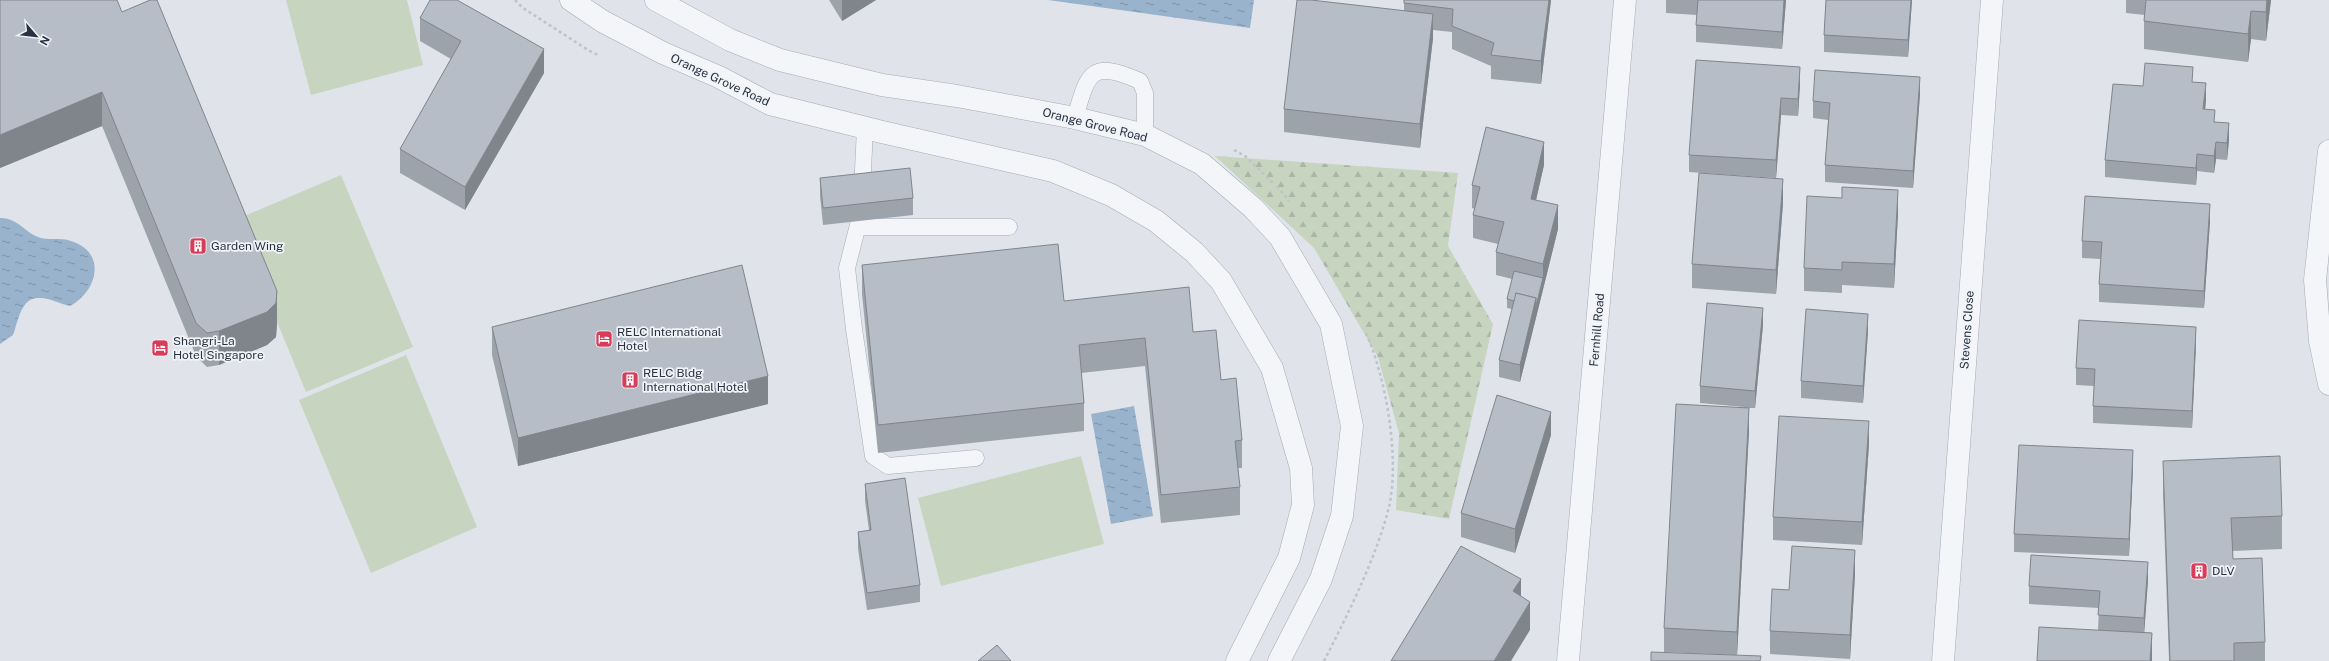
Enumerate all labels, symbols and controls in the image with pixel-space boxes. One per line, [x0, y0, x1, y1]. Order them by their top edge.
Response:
north arrow [16, 16, 56, 56]
text: N [38, 34, 52, 47]
street label: Orange Grove Road [668, 51, 772, 109]
street label: Orange Grove Road [1041, 105, 1149, 145]
building icon: Garden Wing [188, 236, 208, 256]
place label: Garden Wing [211, 239, 283, 253]
street label: Stevens Close [1957, 290, 1977, 370]
street label: Fernhill Road [1587, 293, 1607, 367]
place label: RELC International Hotel [617, 325, 722, 353]
hotel icon: RELC International Hotel [594, 329, 614, 349]
place label: Shangri-La Hotel Singapore [173, 334, 264, 362]
hotel icon: Shangri-La Hotel Singapore [150, 338, 170, 358]
place label: RELC Bldg International Hotel [643, 366, 748, 394]
building icon: RELC Bldg International Hotel [620, 370, 640, 390]
building icon: DLV [2189, 561, 2209, 581]
place label: DLV [2212, 564, 2235, 578]

